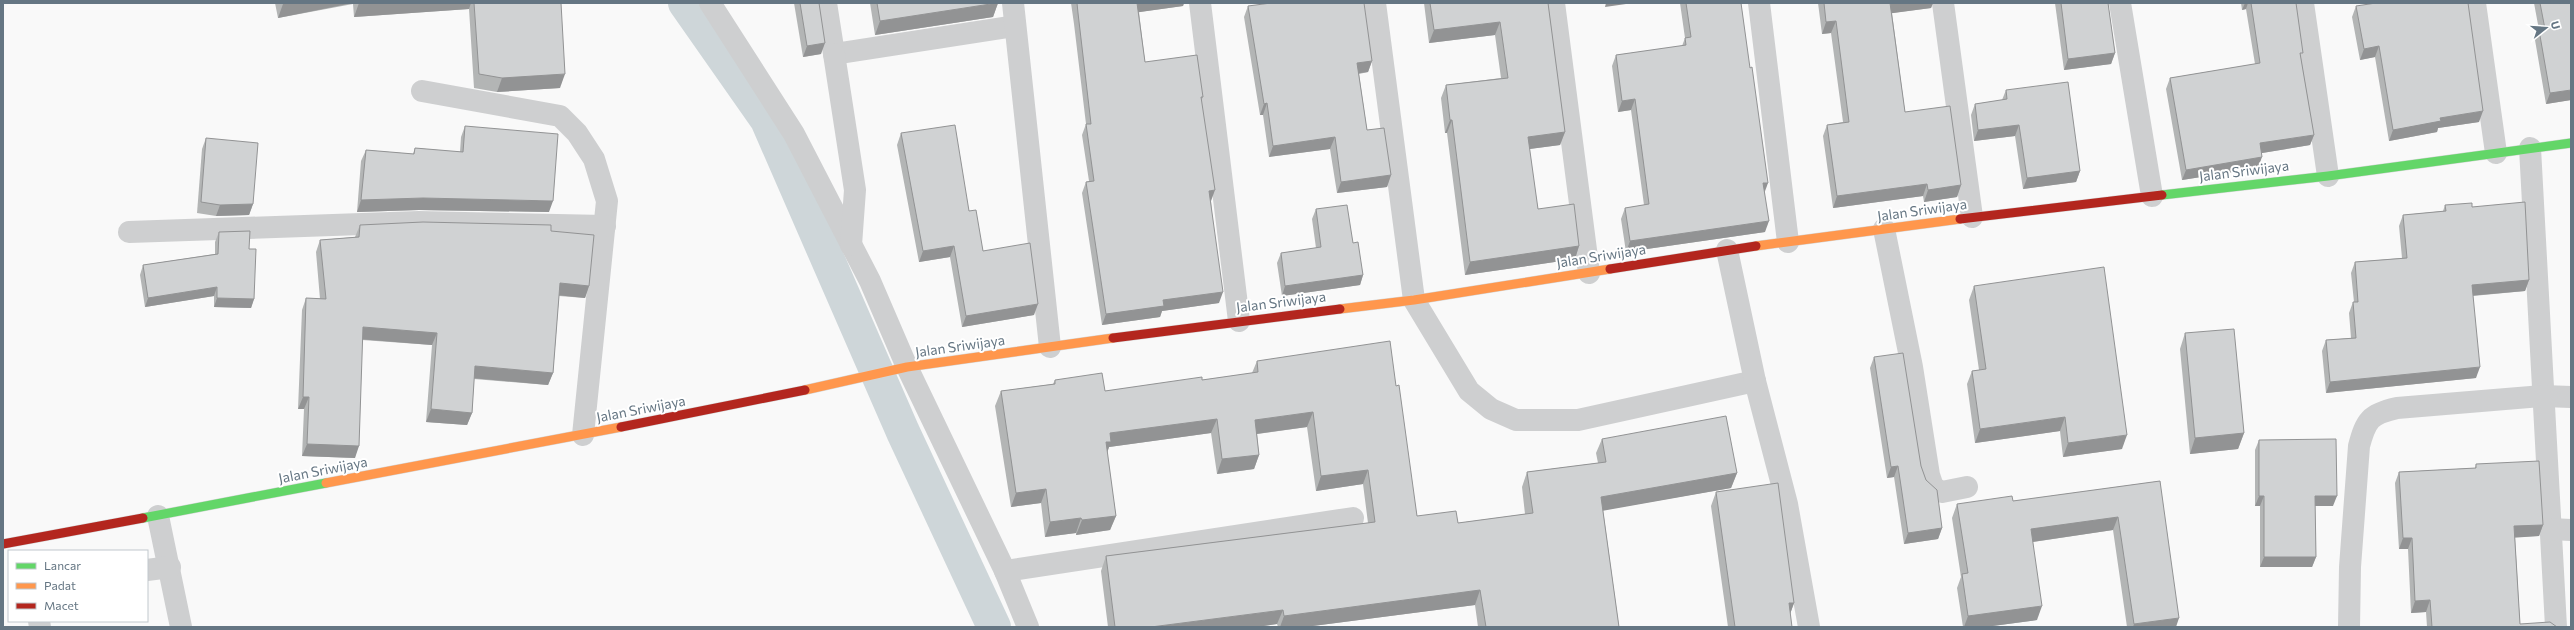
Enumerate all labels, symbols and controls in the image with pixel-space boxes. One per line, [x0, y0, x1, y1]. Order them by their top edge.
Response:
north arrow [2526, 8, 2566, 48]
text: U [2549, 19, 2563, 31]
street label: Jalan Sriwijaya [2198, 157, 2290, 184]
street label: Jalan Sriwijaya [1876, 195, 1968, 224]
street label: Jalan Sriwijaya [1555, 240, 1647, 271]
street label: Jalan Sriwijaya [1235, 288, 1327, 315]
street label: Jalan Sriwijaya [914, 331, 1006, 360]
street label: Jalan Sriwijaya [595, 392, 687, 425]
street label: Jalan Sriwijaya [277, 453, 369, 486]
legend [8, 550, 148, 622]
text: Lancar [44, 558, 81, 572]
text: Padat [44, 578, 76, 592]
text: Macet [44, 598, 79, 612]

